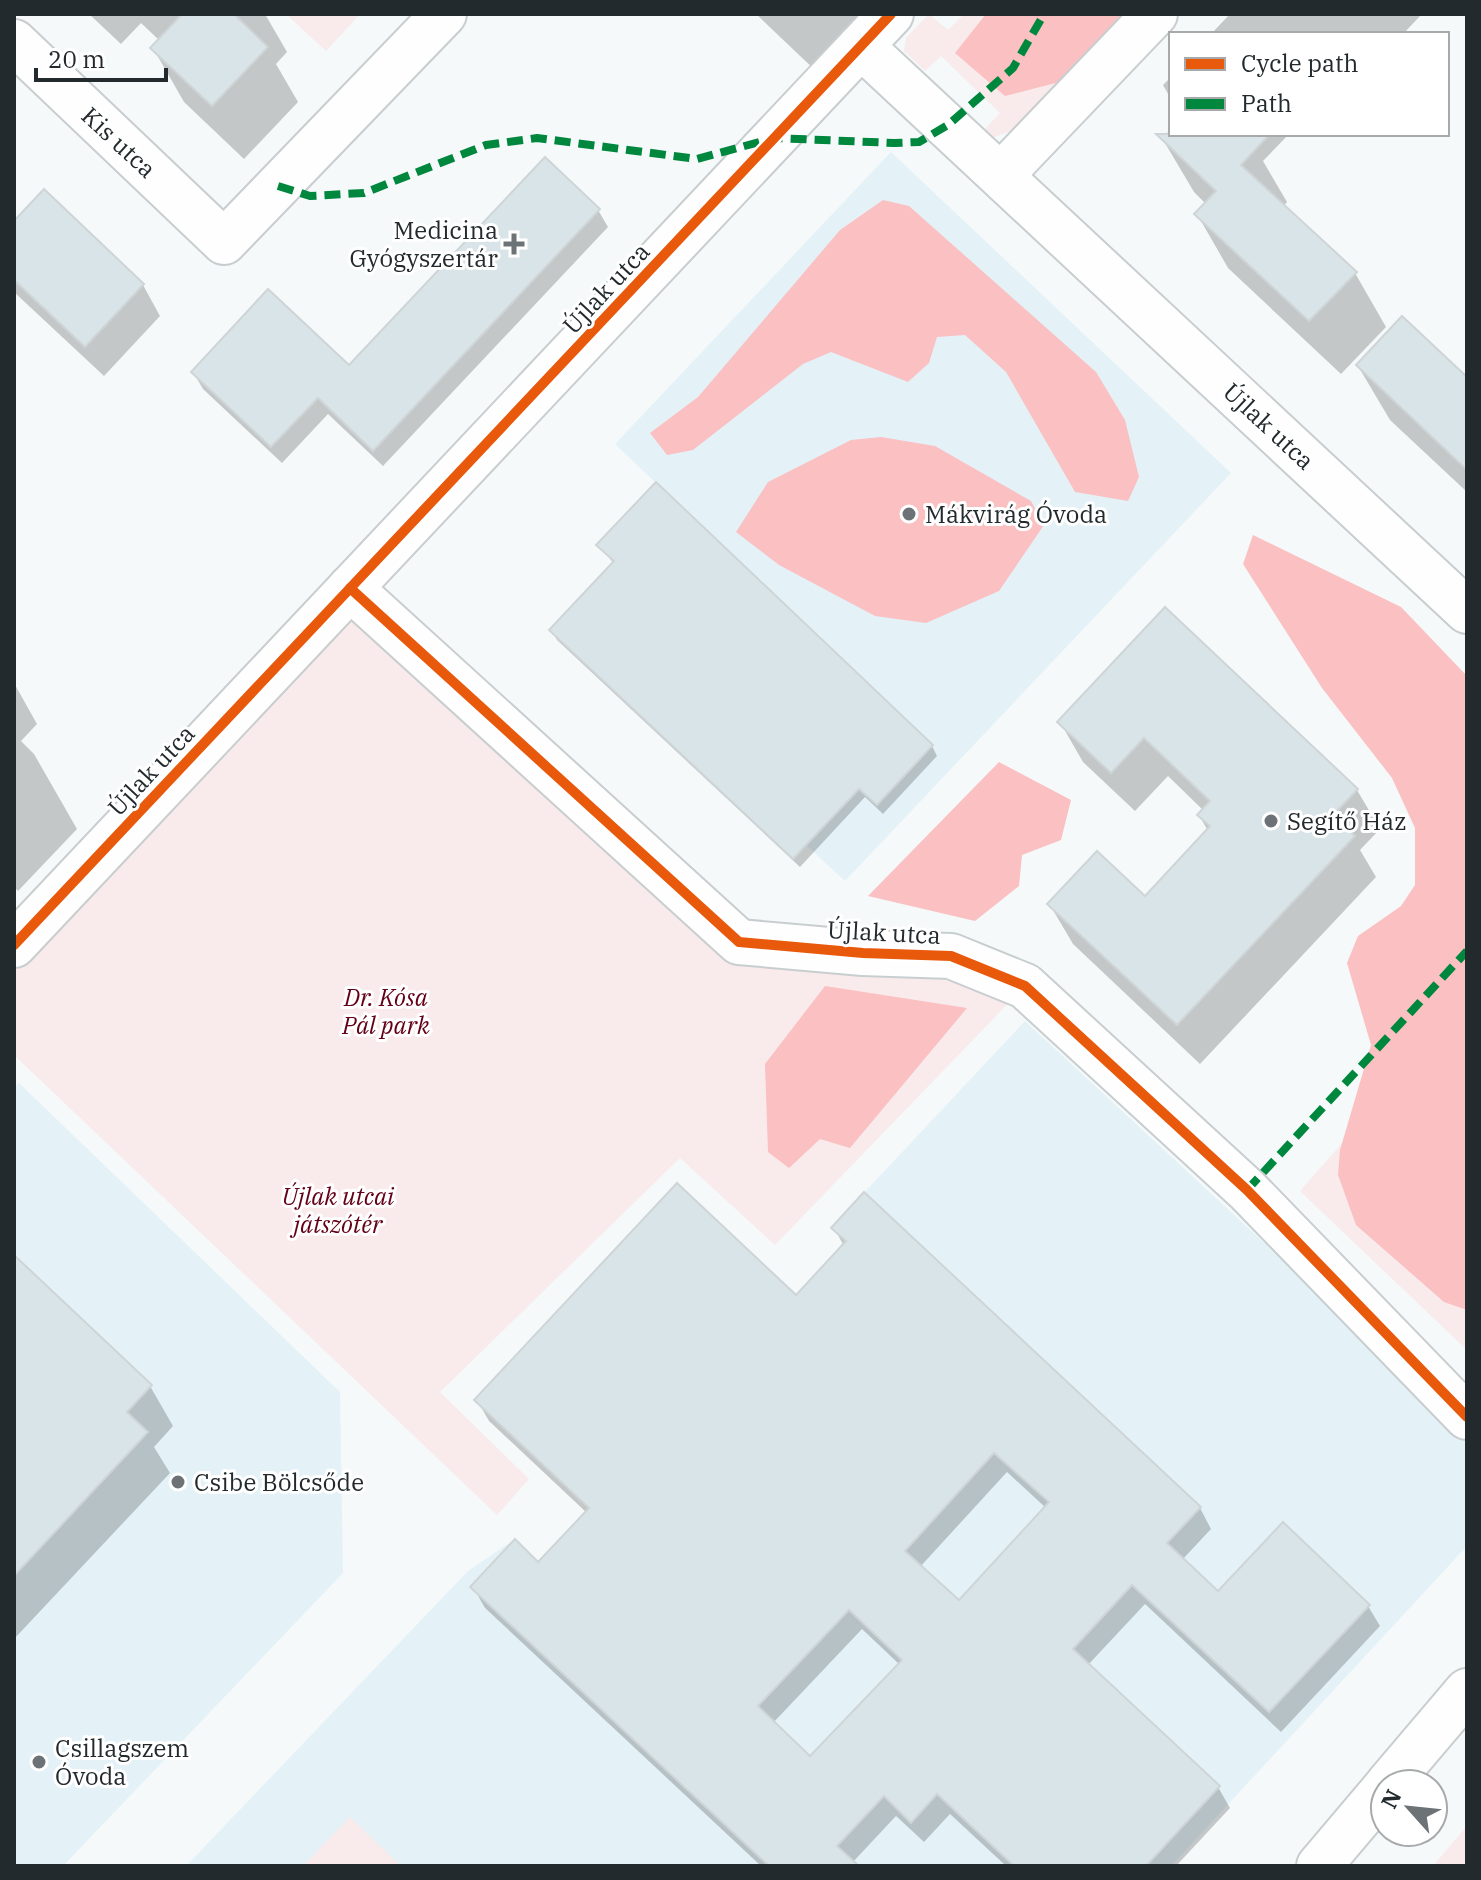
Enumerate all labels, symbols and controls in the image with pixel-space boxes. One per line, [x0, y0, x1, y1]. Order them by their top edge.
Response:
scale bar [36, 32, 166, 82]
legend [1169, 32, 1449, 136]
text: 20 m [48, 43, 105, 75]
text: Cycle path [1241, 47, 1358, 79]
text: Path [1241, 87, 1292, 119]
street label: Kis utca [75, 99, 163, 185]
place label: Medicina Gyógyszertár [350, 214, 498, 274]
marker: Medicina Gyógyszertár [505, 235, 523, 253]
street label: Újlak utca [556, 236, 656, 340]
street label: Újlak utca [1217, 376, 1321, 476]
place label: Mákvirág Óvoda [925, 498, 1107, 530]
marker: Mákvirág Óvoda [900, 505, 918, 523]
street label: Újlak utca [101, 718, 201, 822]
place label: Segítő Ház [1287, 805, 1406, 837]
marker: Segítő Ház [1262, 812, 1280, 830]
street label: Újlak utca [826, 913, 942, 951]
park label: Dr. Kósa Pál park [341, 981, 430, 1041]
park label: Újlak utcai játszótér [282, 1180, 395, 1240]
place label: Csibe Bölcsőde [194, 1466, 364, 1498]
marker: Csibe Bölcsőde [169, 1473, 187, 1491]
place label: Csillagszem Óvoda [55, 1732, 189, 1792]
marker: Csillagszem Óvoda [30, 1753, 48, 1771]
north arrow [1369, 1768, 1449, 1848]
text: N [1374, 1784, 1408, 1813]

